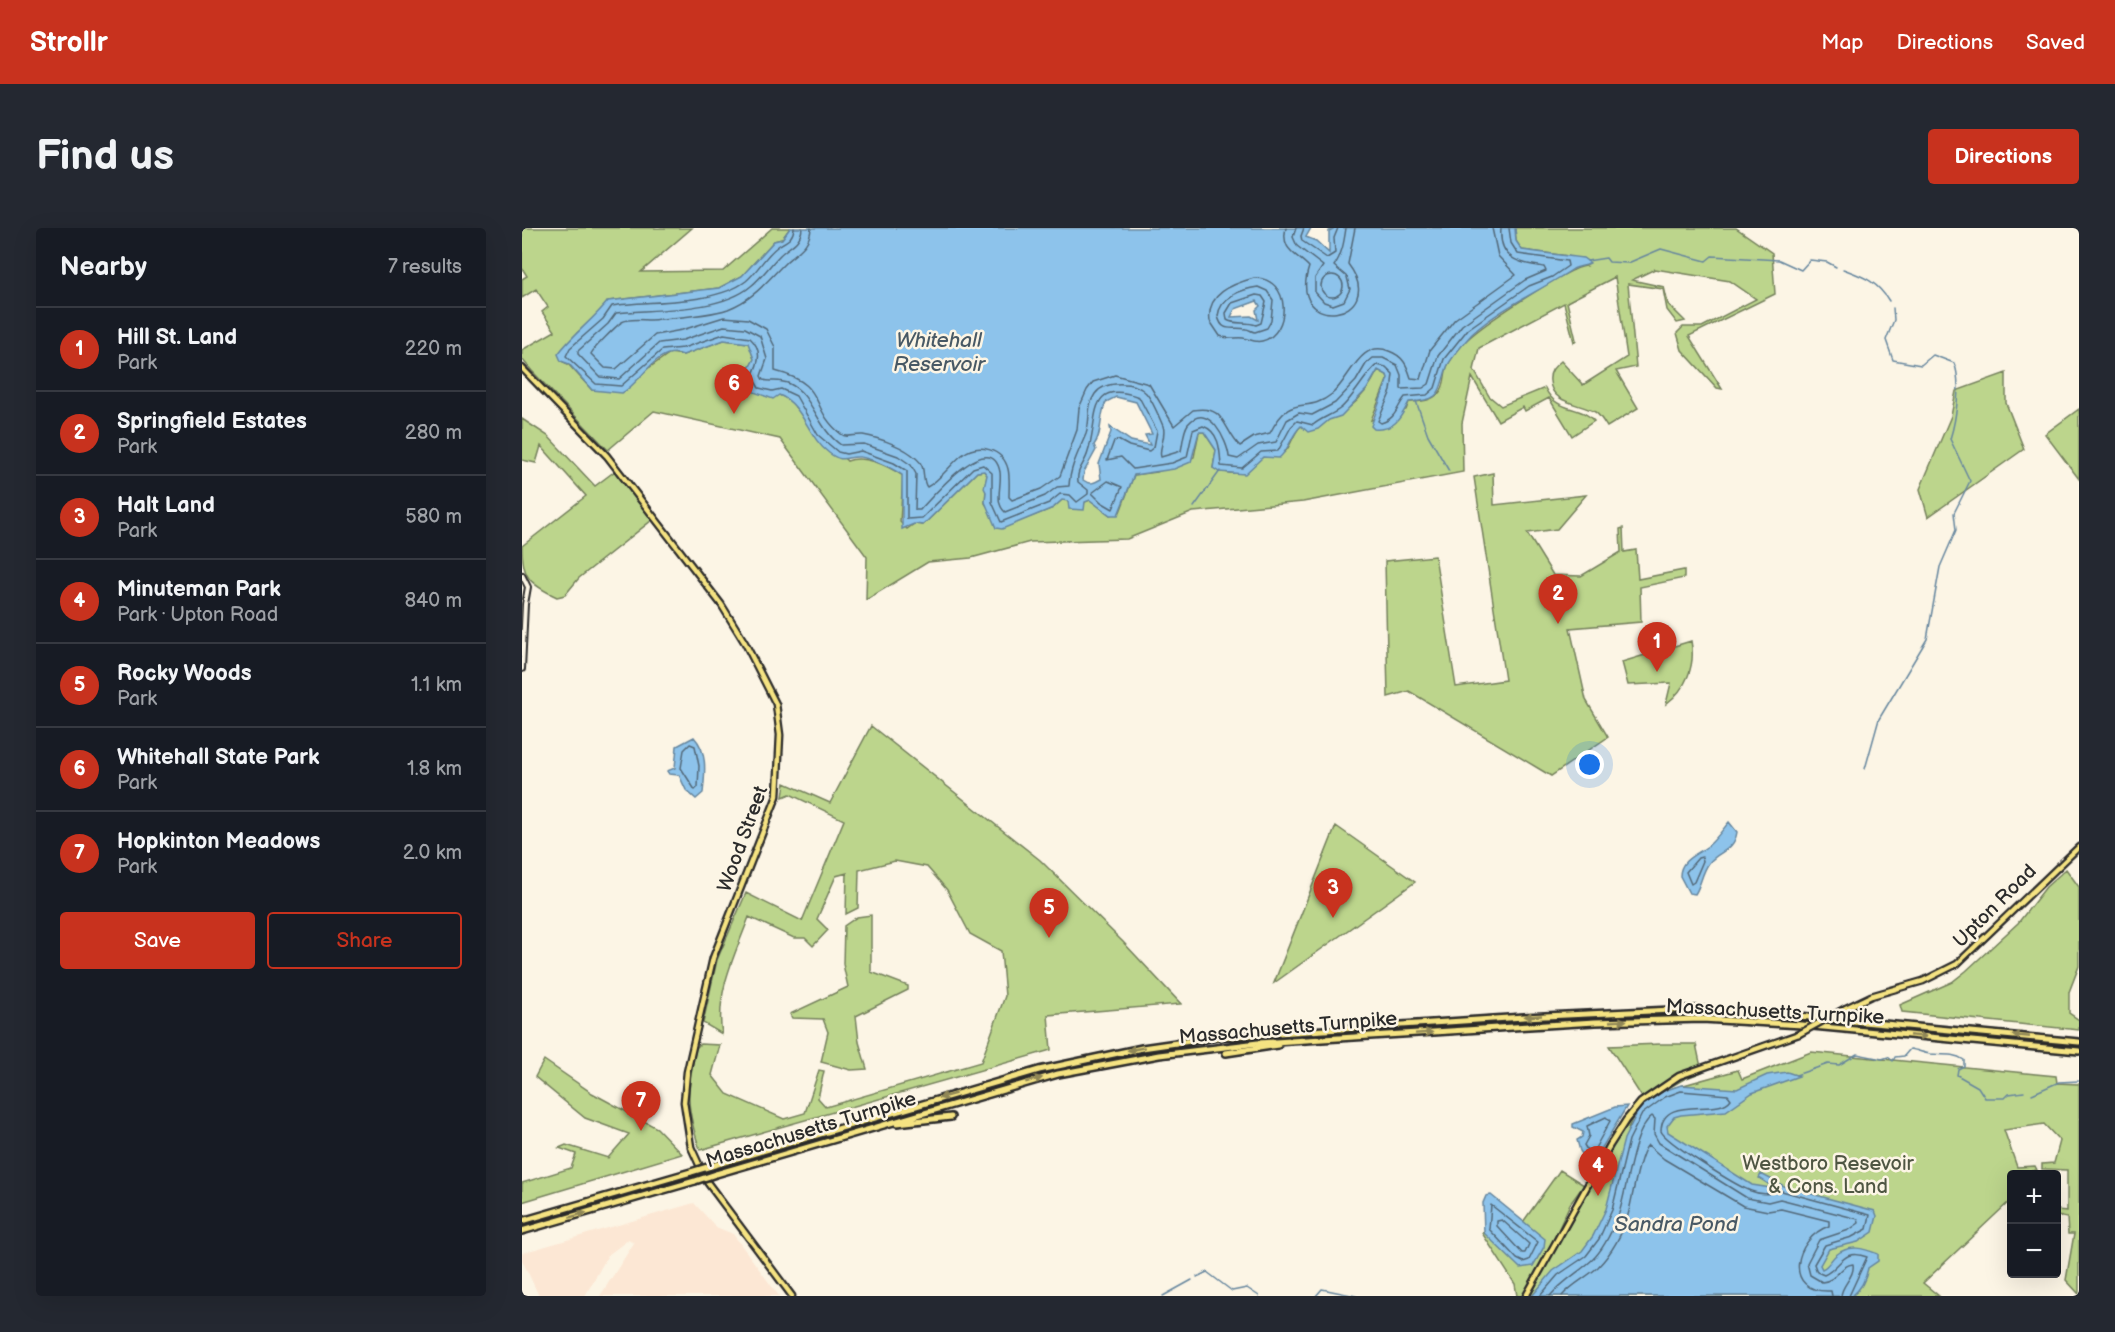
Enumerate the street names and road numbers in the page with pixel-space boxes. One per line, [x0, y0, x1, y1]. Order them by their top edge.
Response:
street label: Wood Street [713, 783, 773, 895]
street label: Upton Road [1948, 859, 2042, 953]
street label: Massachusetts Turnpike [1665, 994, 1885, 1030]
street label: Massachusetts Turnpike [1178, 1007, 1398, 1049]
street label: Massachusetts Turnpike [703, 1087, 919, 1173]

